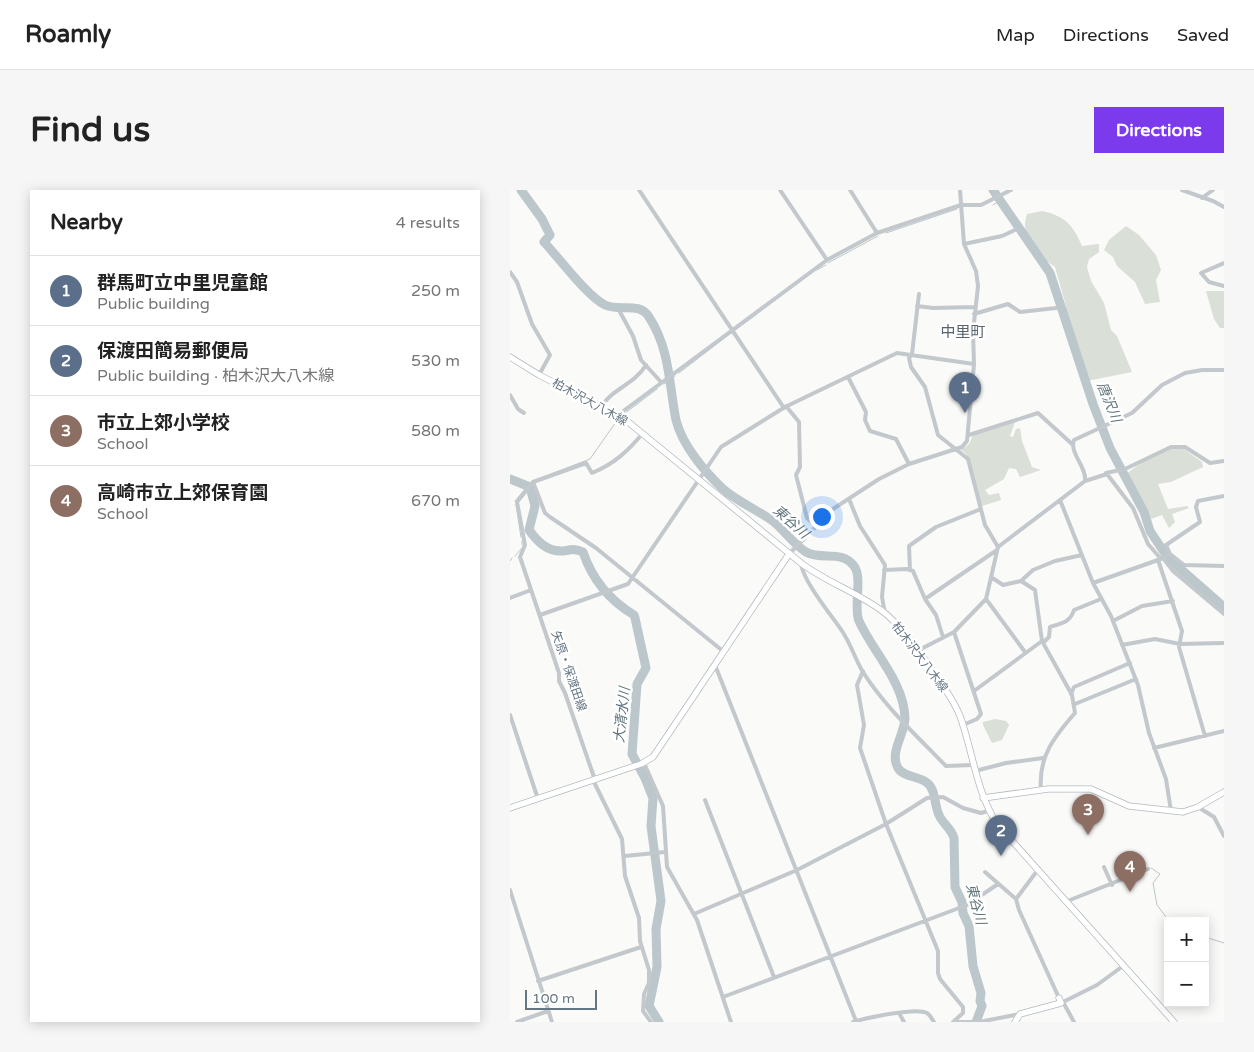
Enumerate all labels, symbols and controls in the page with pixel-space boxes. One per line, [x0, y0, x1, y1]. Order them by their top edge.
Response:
text: Roamly [25, 20, 111, 49]
text: Map [996, 24, 1035, 46]
text: Directions [1063, 24, 1149, 46]
text: Saved [1177, 24, 1229, 46]
button: Directions [1094, 107, 1224, 153]
text: Find us [30, 109, 150, 151]
text: Nearby [50, 210, 123, 235]
text: 4 results [396, 213, 460, 233]
text: 群馬町立中里児童館 [97, 272, 268, 294]
text: 1 [61, 281, 71, 301]
text: 250 m [411, 281, 460, 301]
text: Public building [97, 294, 210, 314]
district label: 中里町 [940, 323, 986, 341]
text: 保渡田簡易郵便局 [97, 340, 249, 362]
text: 2 [61, 351, 71, 371]
text: 530 m [411, 351, 460, 371]
text: Public building · 柏木沢大八木線 [97, 366, 334, 386]
pin: 1 [949, 372, 981, 413]
street label: 柏木沢大八木線 [550, 376, 630, 428]
water label: 唐沢川 [1093, 379, 1125, 427]
text: 市立上郊小学校 [97, 412, 230, 434]
text: 3 [61, 421, 71, 441]
text: 580 m [411, 421, 460, 441]
text: School [97, 434, 149, 454]
text: 高崎市立上郊保育園 [97, 482, 268, 504]
text: 4 [61, 491, 71, 511]
text: 670 m [411, 491, 460, 511]
water label: 東谷川 [770, 502, 814, 544]
text: School [97, 504, 149, 524]
your location [809, 504, 835, 530]
street label: 柏木沢大八木線 [889, 619, 951, 695]
street label: 矢原・保渡田線 [549, 629, 589, 713]
water label: 大清水川 [611, 684, 634, 744]
pin: 3 [1072, 794, 1104, 835]
pin: 2 [985, 815, 1017, 856]
pin: 4 [1114, 851, 1146, 892]
water label: 東谷川 [962, 882, 990, 928]
map controls [1164, 917, 1209, 1007]
button: + [1164, 917, 1209, 962]
button: − [1164, 962, 1209, 1007]
scale bar [525, 987, 598, 1010]
text: 100 m [532, 990, 575, 1007]

